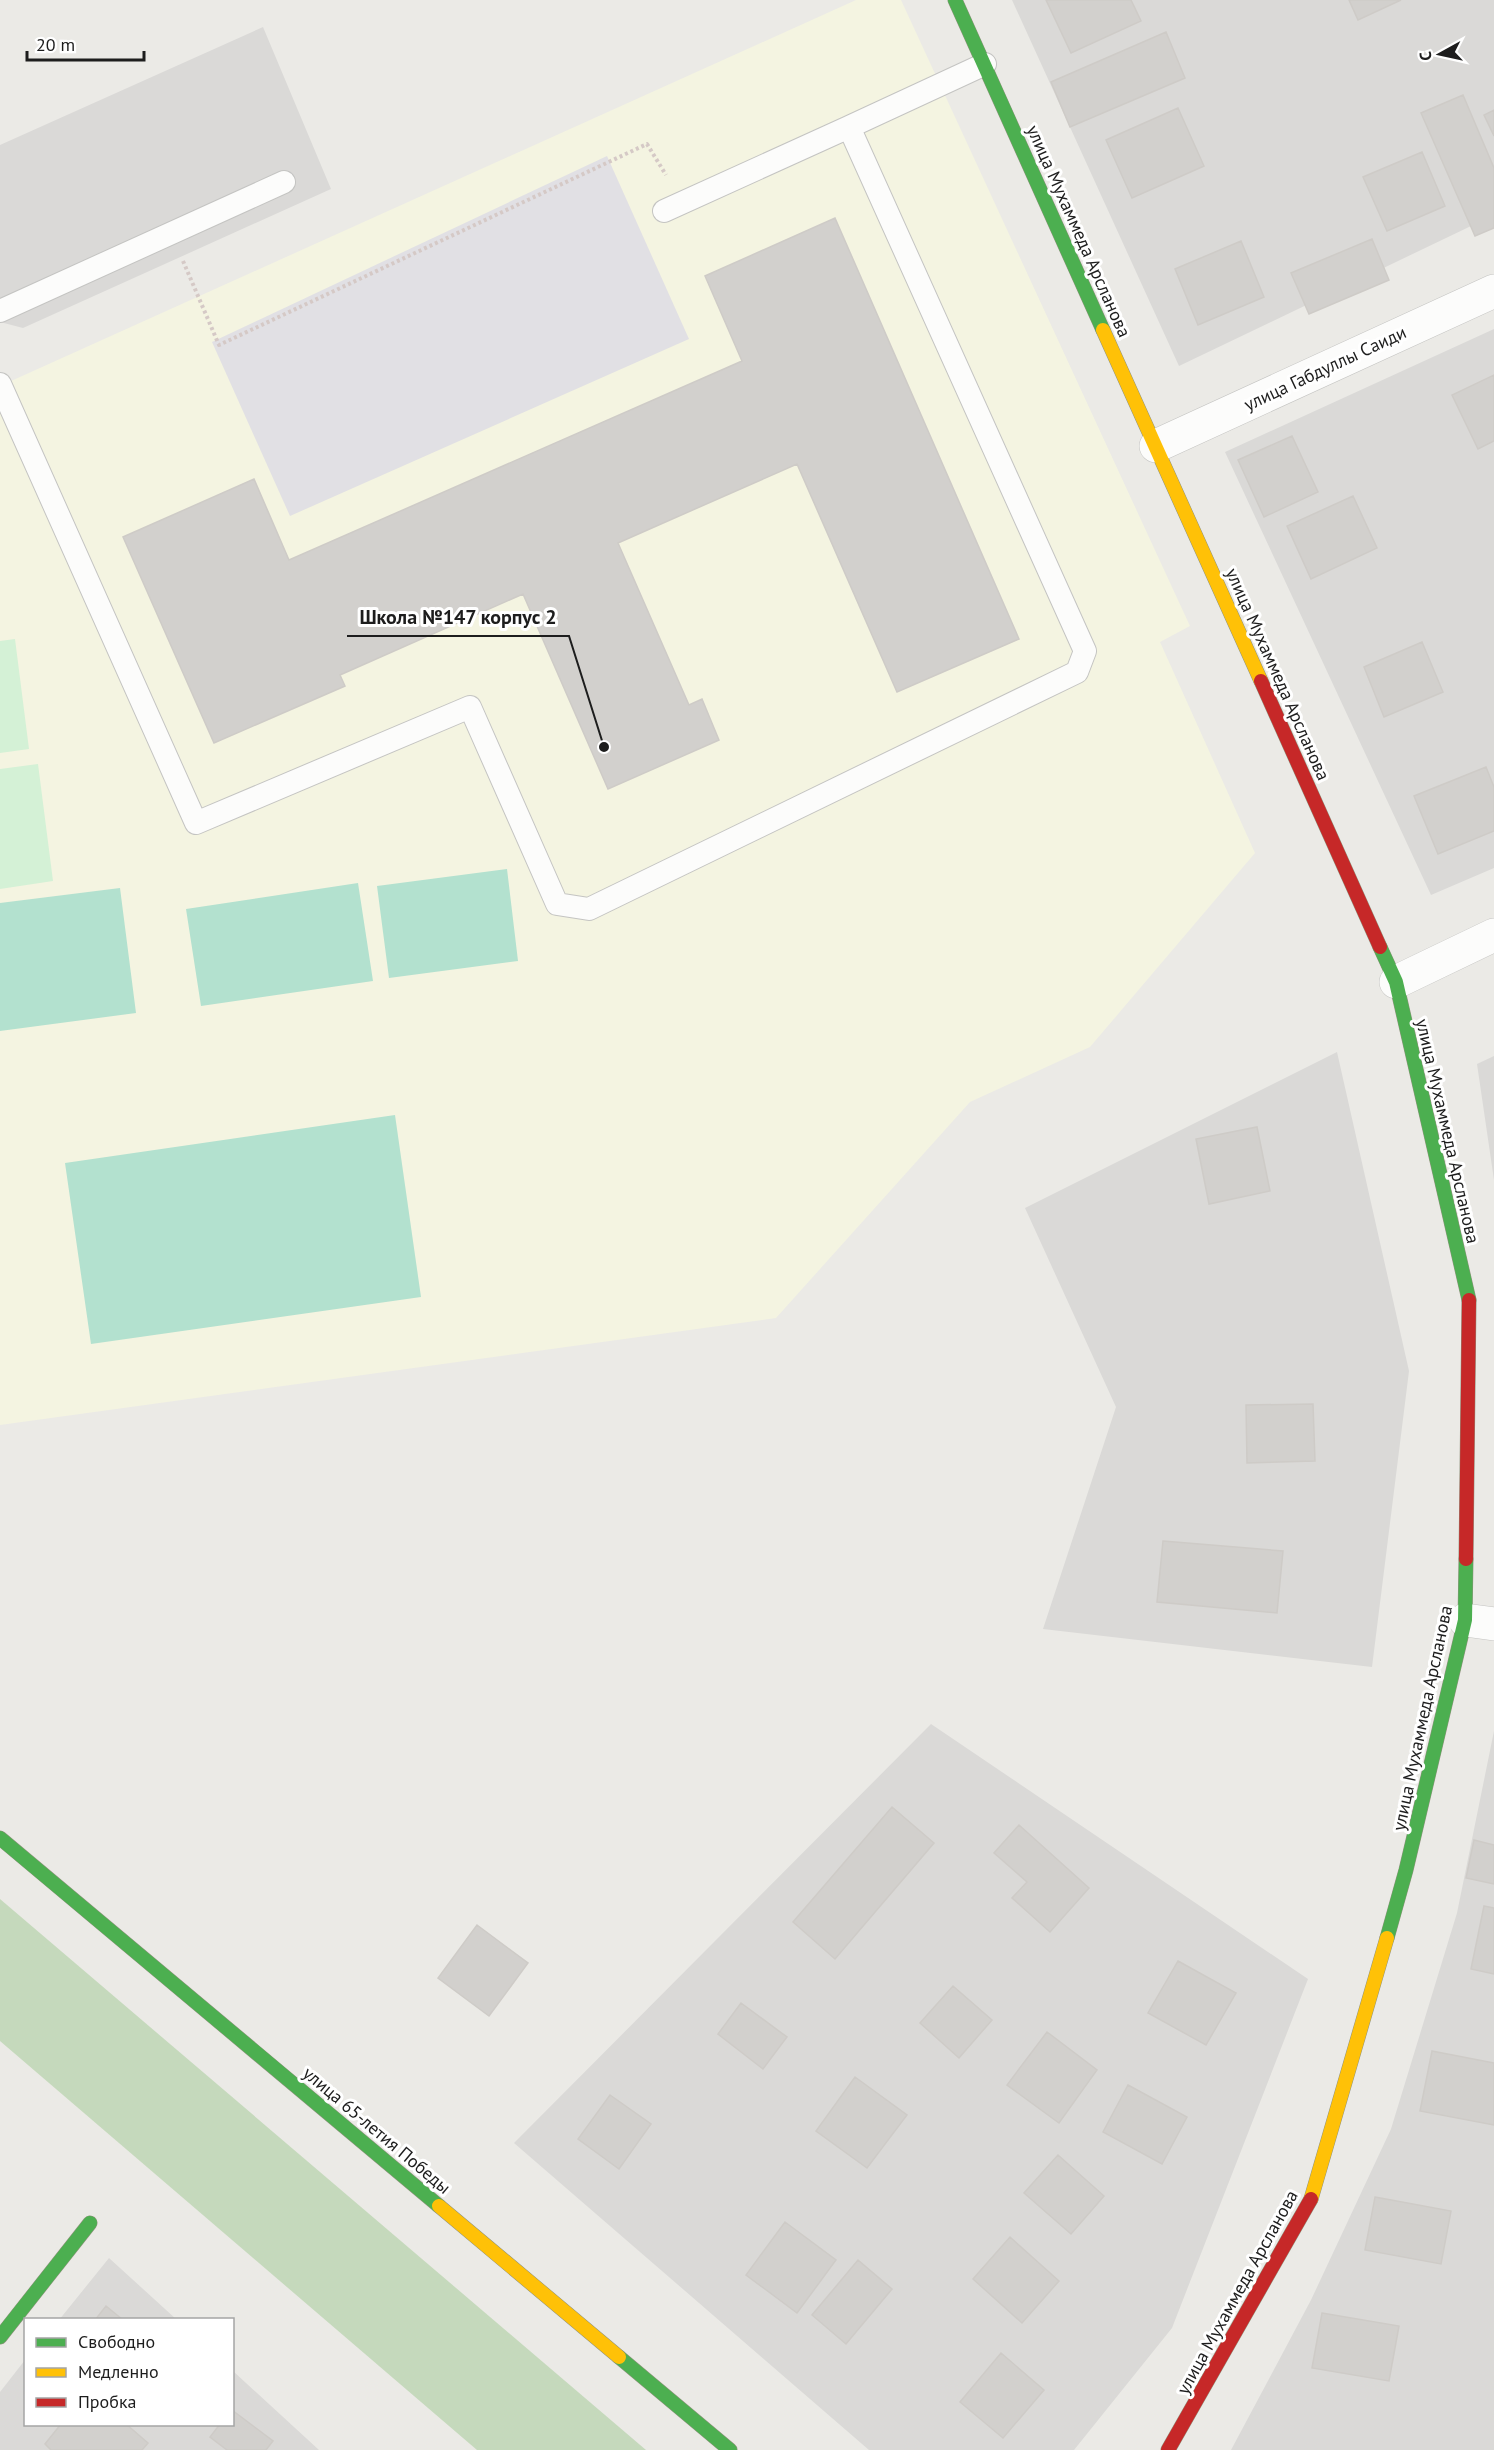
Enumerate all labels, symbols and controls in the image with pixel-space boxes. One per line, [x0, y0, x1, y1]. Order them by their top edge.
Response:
scale bar [27, 24, 144, 62]
north arrow [1410, 24, 1470, 84]
text: 20 m [36, 33, 75, 56]
text: С [1415, 50, 1436, 62]
street label: улица Мухаммеда Арсланова [1022, 121, 1136, 341]
street label: улица Габдуллы Саиди [1240, 320, 1410, 416]
street label: улица Мухаммеда Арсланова [1221, 564, 1335, 784]
callout: Школа №147 корпус 2 [347, 598, 569, 636]
text: Школа №147 корпус 2 [359, 604, 557, 630]
street label: улица Мухаммеда Арсланова [1411, 1016, 1485, 1246]
street label: улица Мухаммеда Арсланова [1387, 1603, 1457, 1833]
street label: улица 65-летия Победы [298, 2061, 456, 2199]
street label: улица Мухаммеда Арсланова [1171, 2186, 1303, 2398]
legend [24, 2318, 234, 2426]
text: Свободно [78, 2330, 155, 2353]
text: Медленно [78, 2360, 159, 2383]
text: Пробка [78, 2390, 136, 2413]

